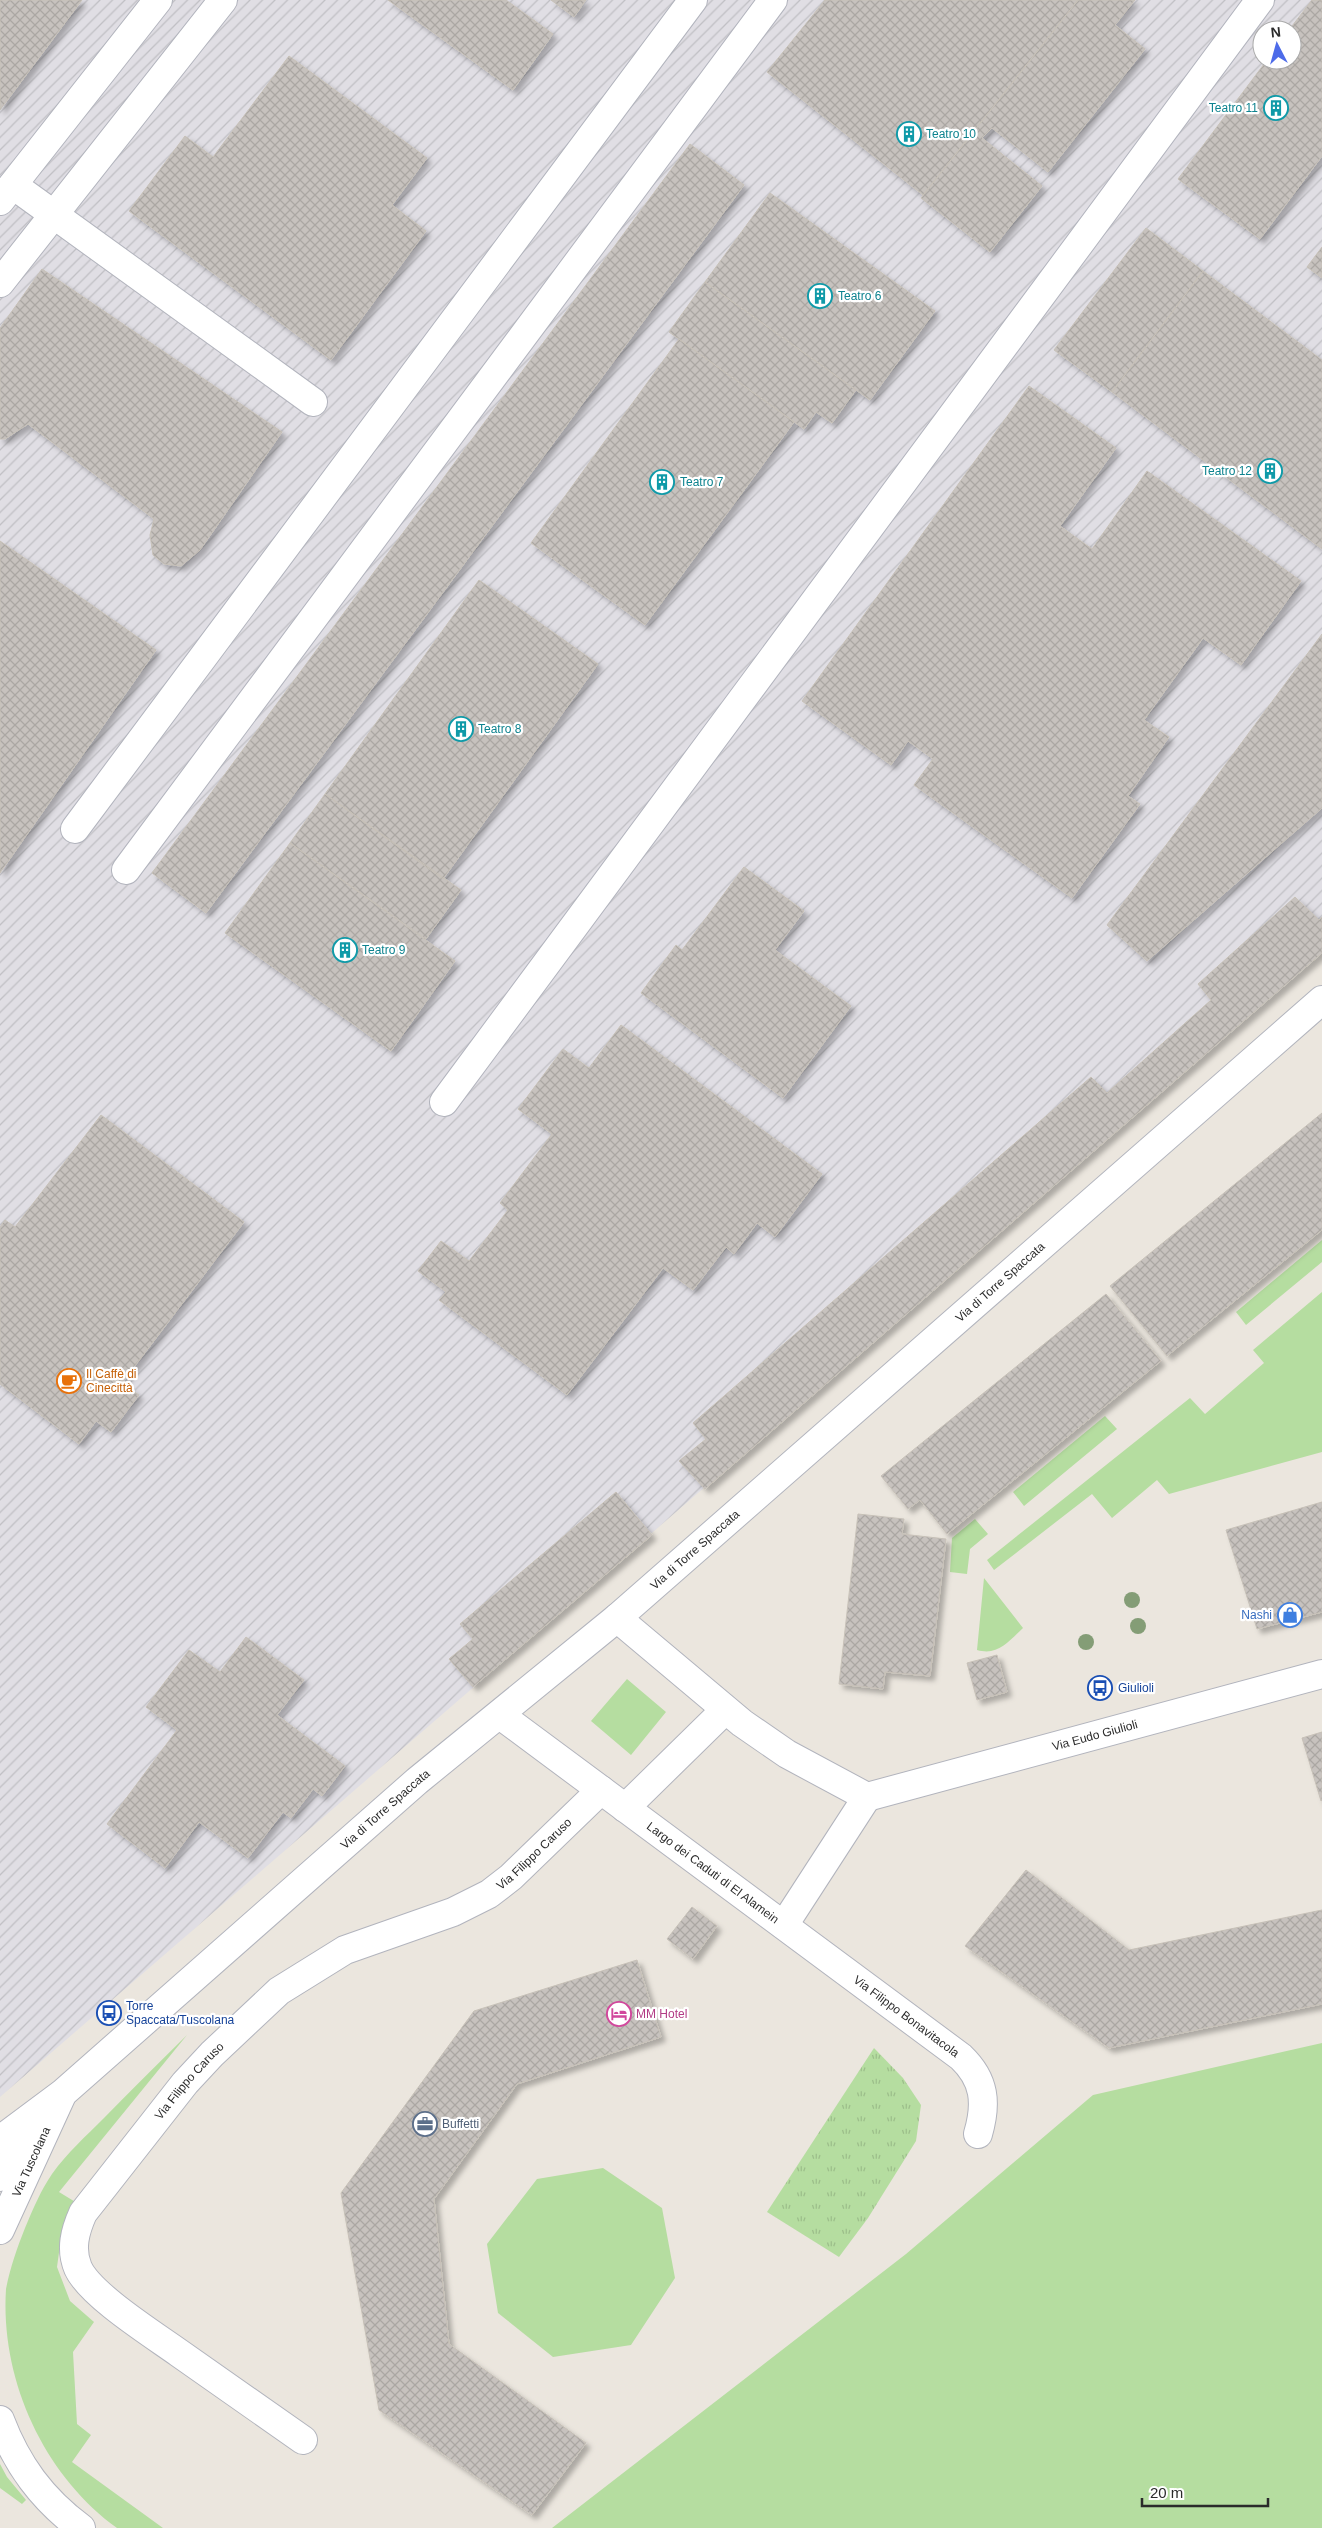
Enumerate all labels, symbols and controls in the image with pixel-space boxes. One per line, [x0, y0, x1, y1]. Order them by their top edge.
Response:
north arrow [1252, 20, 1302, 70]
text: N [1270, 24, 1282, 41]
building icon: Teatro 11 [1263, 95, 1289, 121]
place label: Teatro 11 [1209, 101, 1258, 115]
building icon: Teatro 10 [896, 121, 922, 147]
place label: Teatro 10 [926, 127, 976, 141]
building icon: Teatro 6 [807, 283, 833, 309]
place label: Teatro 6 [838, 289, 882, 303]
building icon: Teatro 12 [1257, 458, 1283, 484]
place label: Teatro 12 [1202, 464, 1252, 478]
building icon: Teatro 7 [649, 469, 675, 495]
place label: Teatro 7 [680, 475, 724, 489]
building icon: Teatro 8 [448, 716, 474, 742]
place label: Teatro 8 [478, 722, 522, 736]
building icon: Teatro 9 [332, 937, 358, 963]
place label: Teatro 9 [362, 943, 406, 957]
street label: Via di Torre Spaccata [953, 1239, 1048, 1325]
place label: Il Caffè di Cinecittà [86, 1367, 136, 1395]
cafe icon: Il Caffè di Cinecittà [56, 1368, 82, 1394]
street label: Via di Torre Spaccata [647, 1507, 742, 1593]
shop icon: Nashi [1277, 1602, 1303, 1628]
place label: Nashi [1241, 1608, 1272, 1622]
bus stop icon: Giulioli [1087, 1675, 1113, 1701]
place label: Giulioli [1118, 1681, 1154, 1695]
street label: Via Eudo Giulioli [1051, 1717, 1139, 1754]
street label: Via di Torre Spaccata [338, 1766, 433, 1852]
street label: Via Filippo Caruso [494, 1815, 575, 1893]
street label: Largo dei Caduti di El Alamein [644, 1819, 782, 1926]
street label: Via Filippo Bonavitacola [851, 1973, 962, 2060]
place label: Torre Spaccata/Tuscolana [126, 1999, 235, 2027]
bus stop icon: Torre Spaccata/Tuscolana [96, 2000, 122, 2026]
hotel icon: MM Hotel [606, 2001, 632, 2027]
place label: MM Hotel [636, 2007, 687, 2021]
street label: Via Filippo Caruso [152, 2039, 227, 2122]
office icon: Buffetti [412, 2111, 438, 2137]
place label: Buffetti [442, 2117, 479, 2131]
street label: Via Tuscolana [9, 2124, 53, 2199]
scale bar [1142, 2476, 1268, 2508]
text: 20 m [1150, 2484, 1183, 2501]

